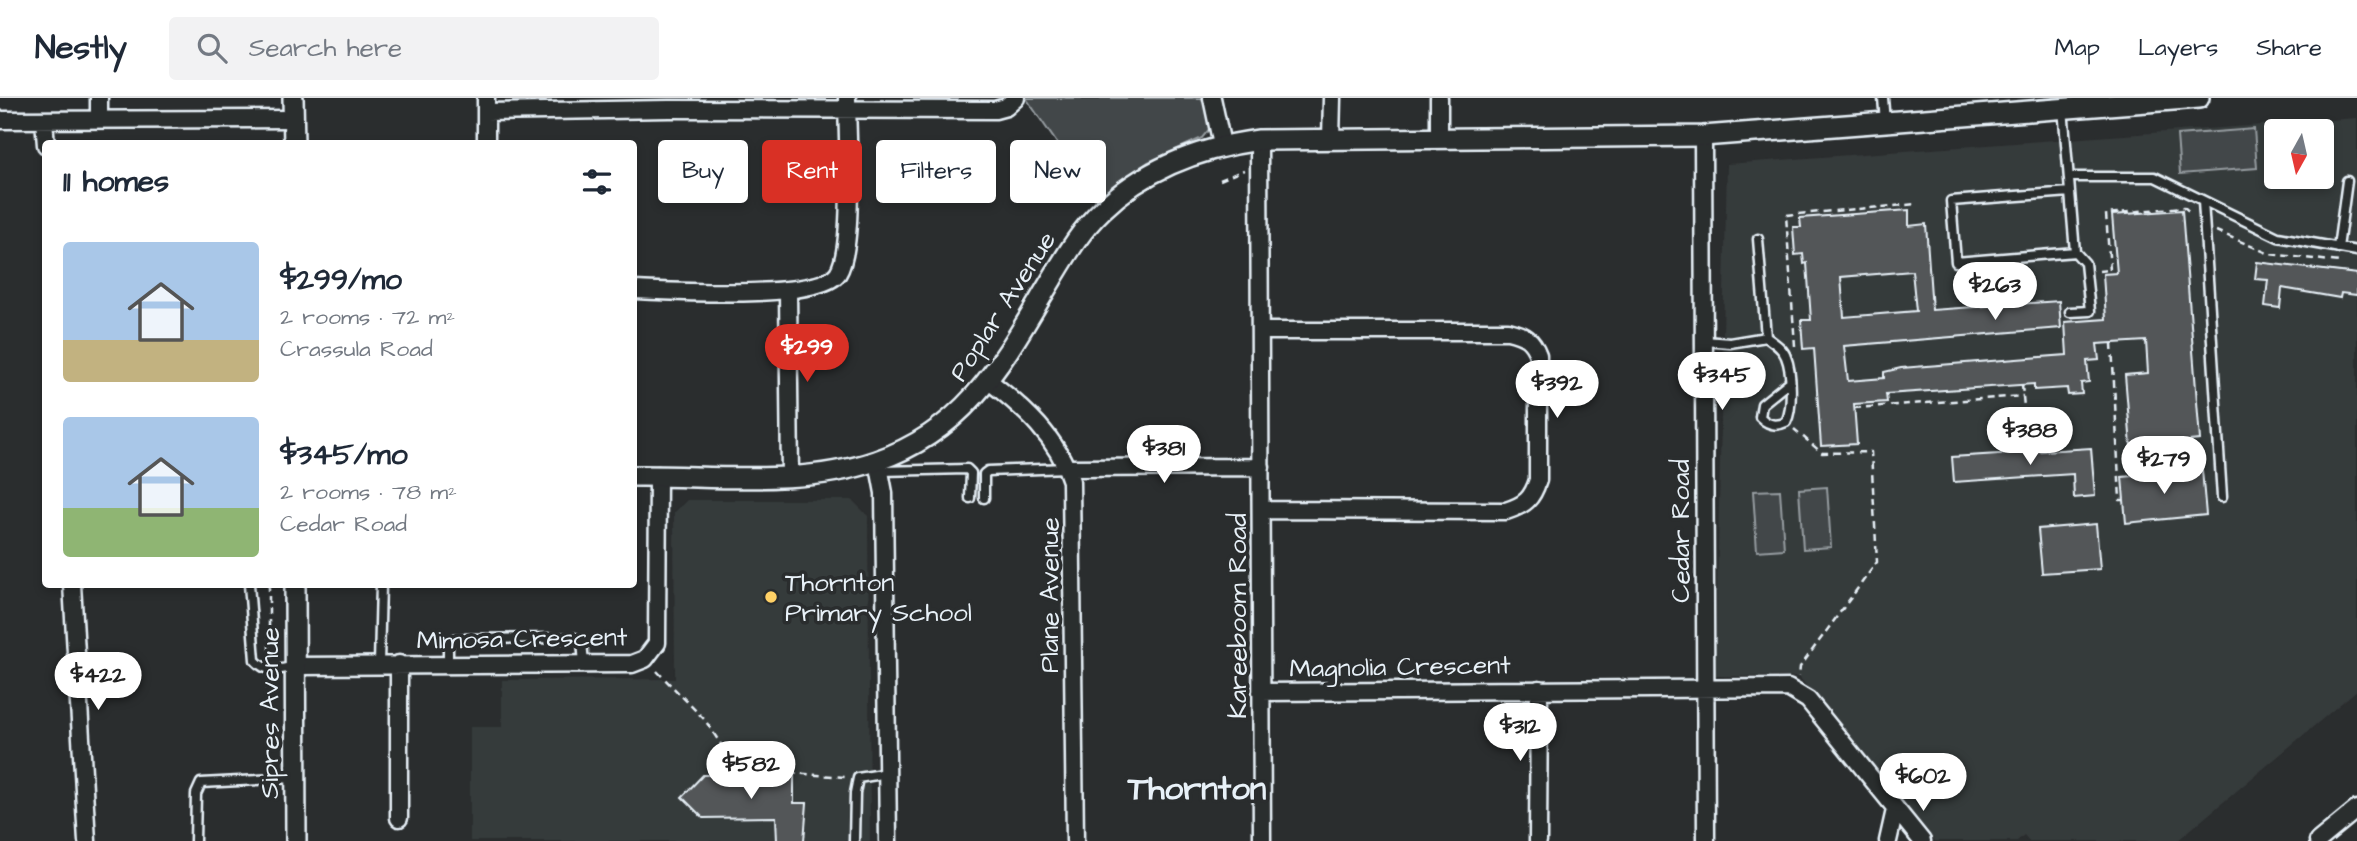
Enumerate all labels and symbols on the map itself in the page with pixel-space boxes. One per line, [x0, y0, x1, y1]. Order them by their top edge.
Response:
north arrow [2264, 119, 2334, 189]
street label: Poplar Avenue [941, 225, 1065, 389]
pin: $263 [1954, 262, 2036, 322]
pin: $299 [766, 324, 848, 384]
pin: $345 [1681, 352, 1763, 412]
pin: $392 [1516, 360, 1598, 420]
pin: $388 [1989, 408, 2071, 467]
pin: $381 [1123, 426, 1205, 485]
pin: $279 [2123, 436, 2205, 496]
street label: Cedar Road [1663, 459, 1699, 603]
street label: Kareeboom Road [1220, 513, 1256, 719]
street label: Plane Avenue [1032, 517, 1068, 673]
place label: Thornton Primary School [785, 565, 972, 633]
marker: Thornton Primary School [763, 589, 779, 605]
street label: Mimosa Crescent [416, 619, 628, 659]
street label: Sipres Avenue [252, 627, 288, 799]
street label: Magnolia Crescent [1289, 647, 1511, 689]
pin: $422 [57, 652, 139, 712]
pin: $312 [1479, 704, 1561, 763]
pin: $582 [710, 742, 792, 801]
pin: $602 [1882, 754, 1964, 813]
district label: Thornton [1127, 766, 1267, 812]

